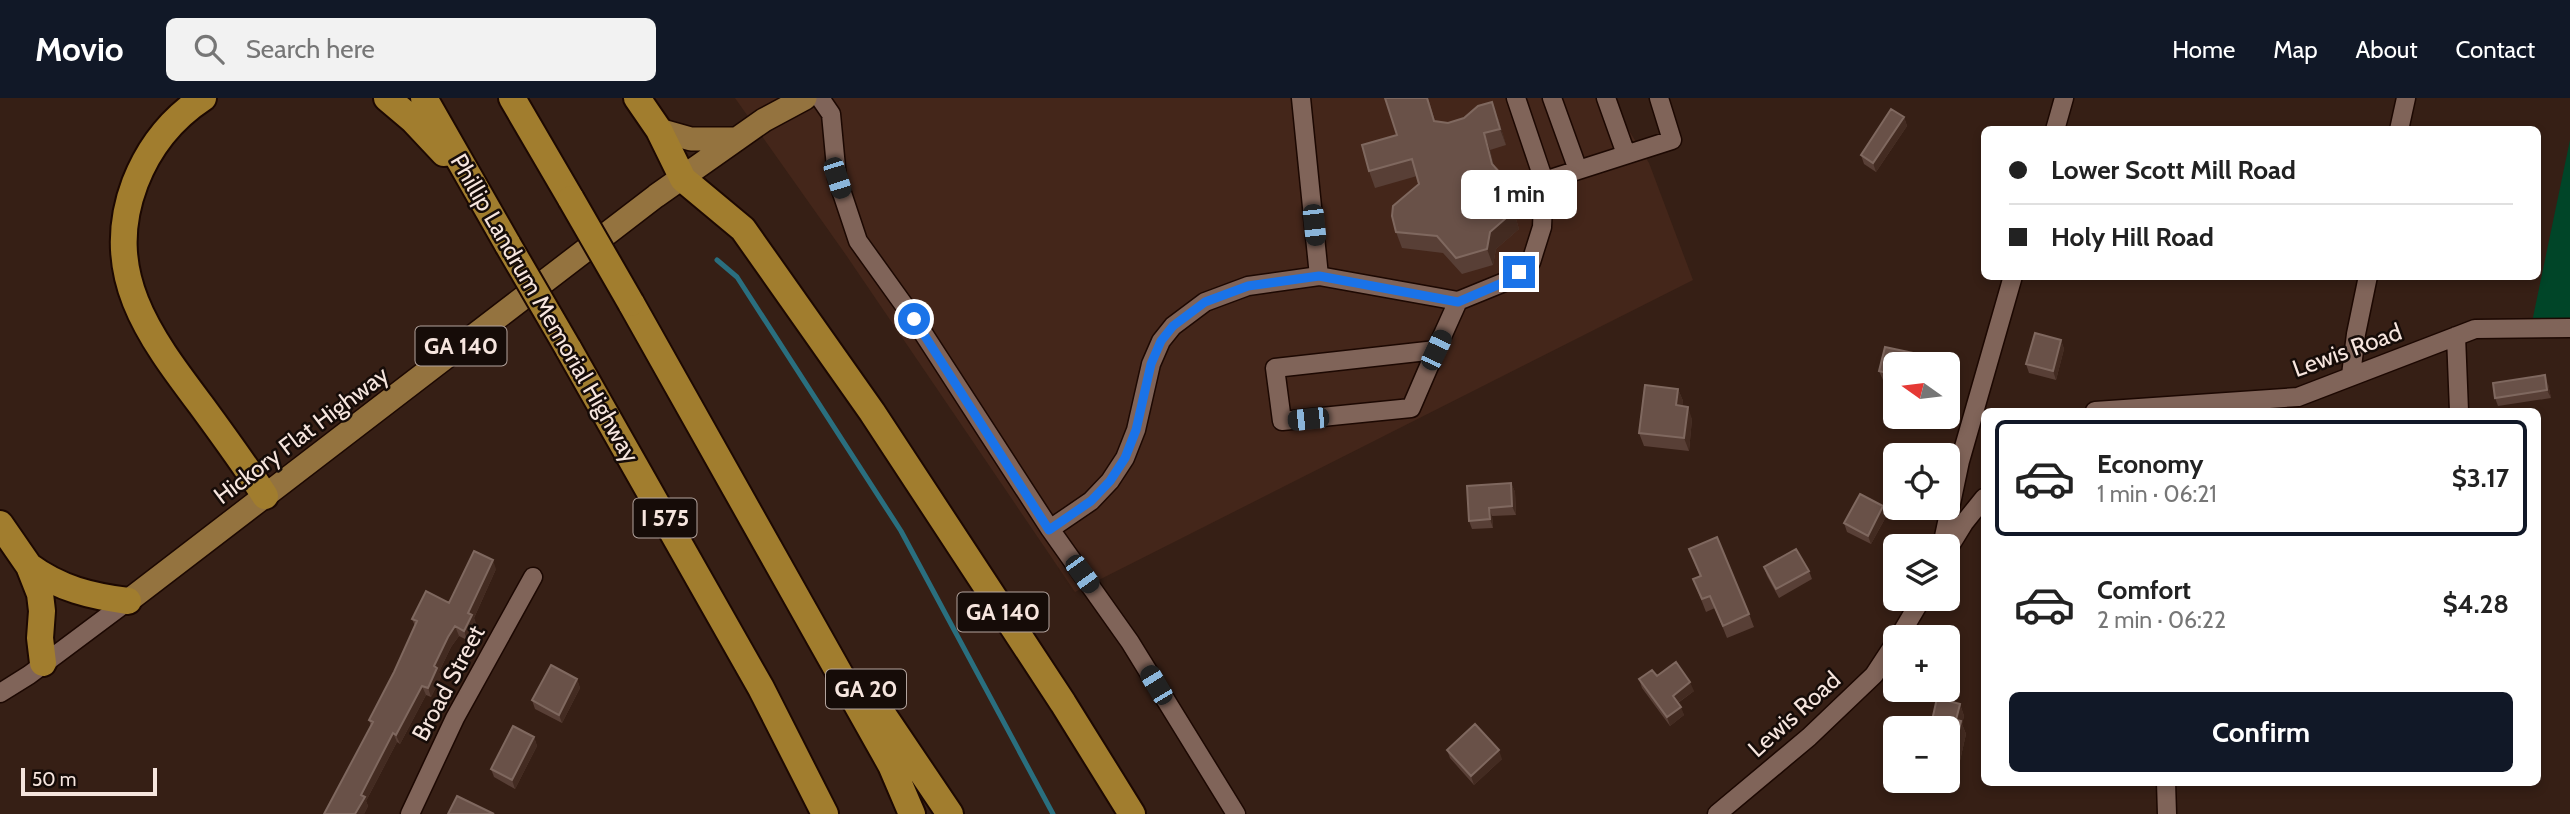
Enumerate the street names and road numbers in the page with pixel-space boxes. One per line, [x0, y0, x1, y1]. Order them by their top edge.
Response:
street label: Phillip Landrum Memorial Highway [444, 148, 646, 468]
street label: Lewis Road [2289, 317, 2405, 383]
road number: GA 140 [416, 327, 506, 366]
street label: Hickory Flat Highway [208, 360, 394, 510]
road number: I 575 [634, 498, 696, 538]
road number: GA 140 [958, 592, 1048, 632]
street label: Broad Street [405, 620, 491, 746]
street label: Lewis Road [1742, 665, 1846, 763]
road number: GA 20 [826, 670, 906, 708]

